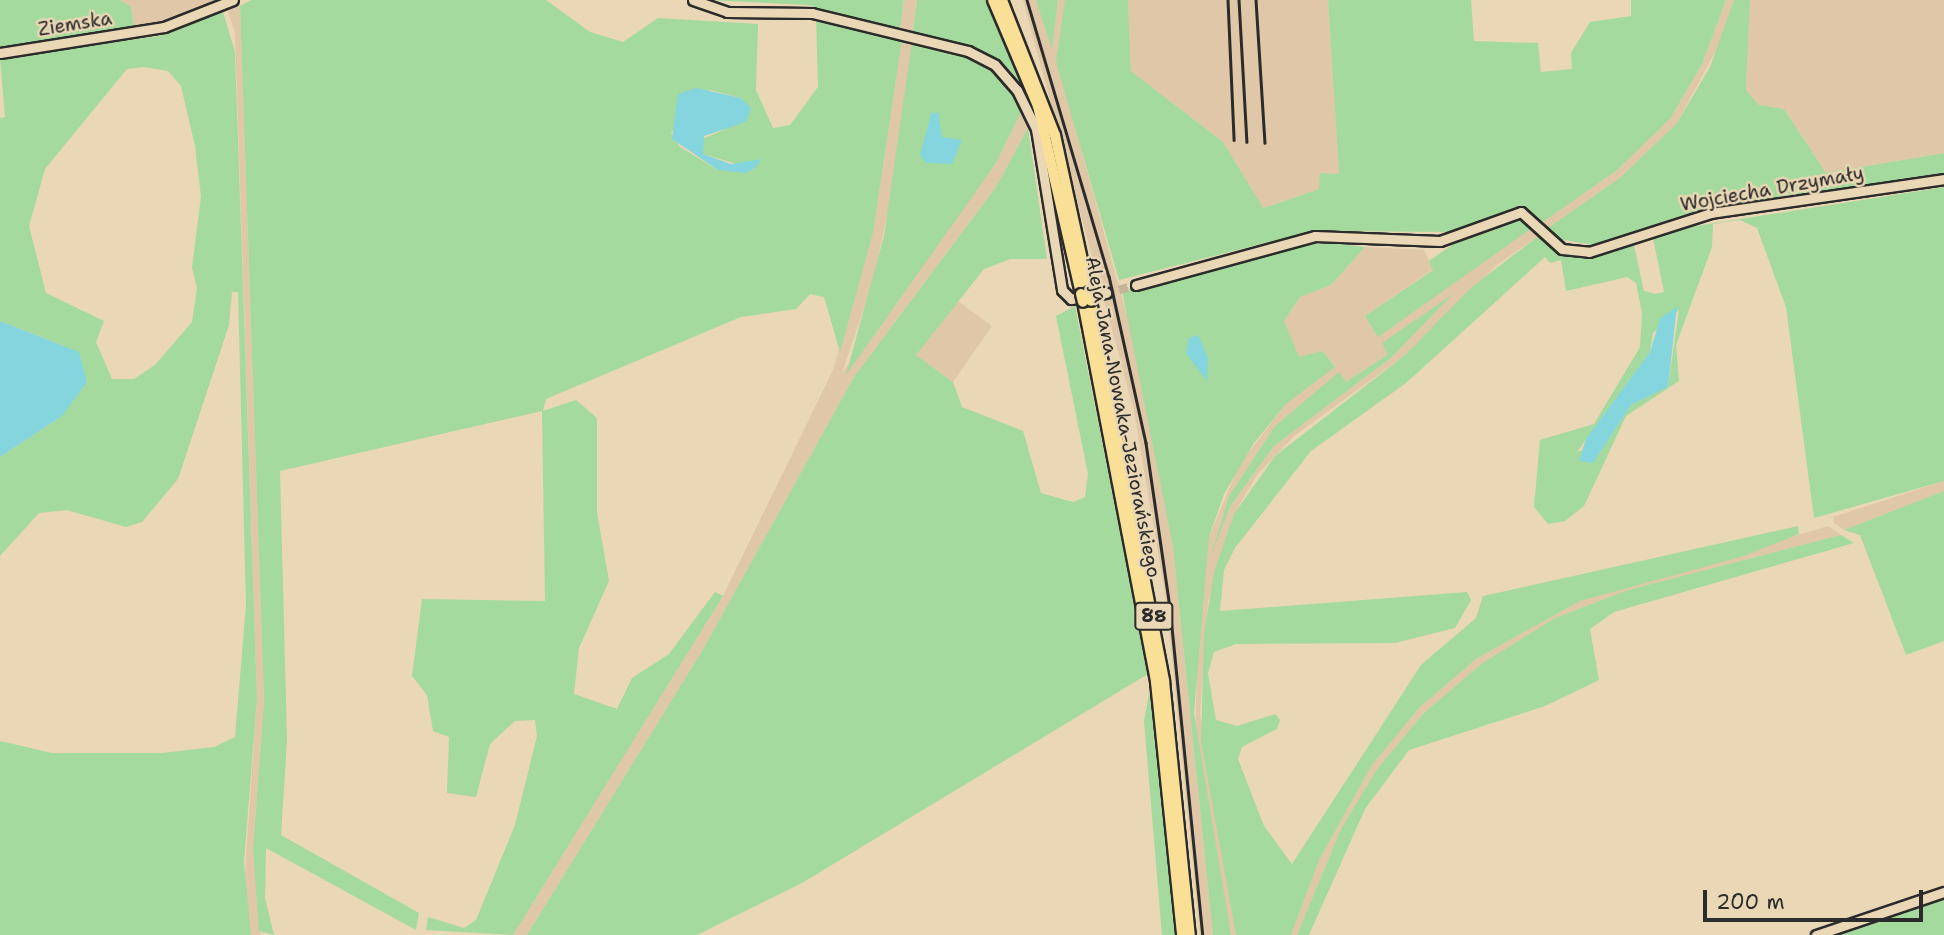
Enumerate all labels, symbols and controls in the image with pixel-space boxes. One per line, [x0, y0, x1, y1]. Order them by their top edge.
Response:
street label: Ziemska [36, 7, 114, 41]
street label: Wojciecha Drzymały [1679, 162, 1865, 216]
street label: Aleja Jana Nowaka-Jeziorańskiego [1081, 254, 1165, 580]
road number: 88 [1133, 602, 1175, 630]
scale bar [1706, 876, 1926, 920]
text: 200 m [1716, 888, 1785, 916]

